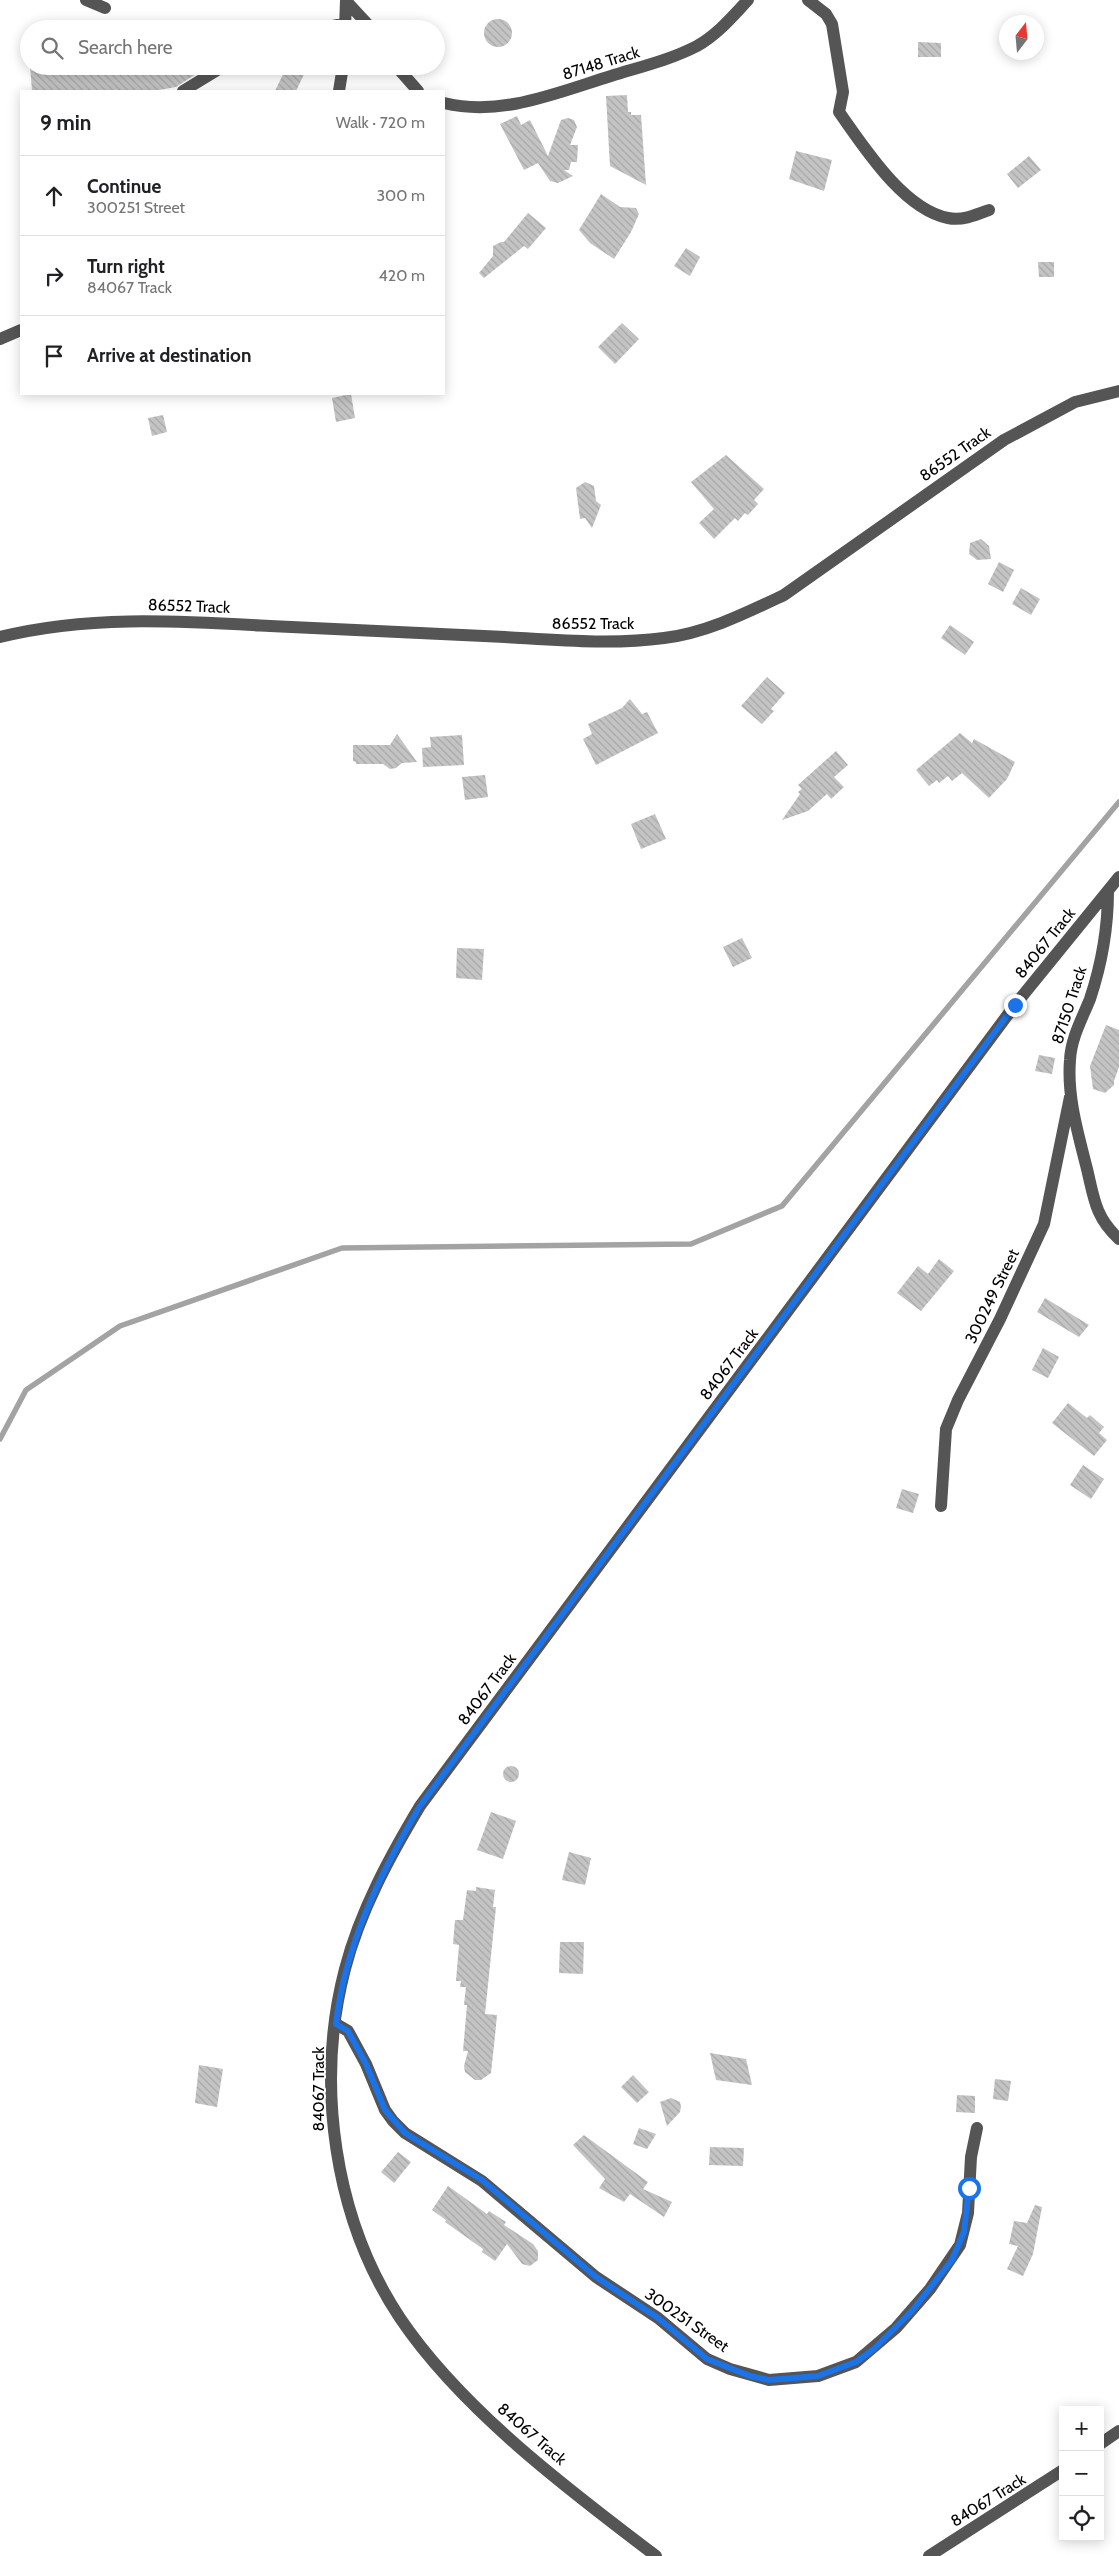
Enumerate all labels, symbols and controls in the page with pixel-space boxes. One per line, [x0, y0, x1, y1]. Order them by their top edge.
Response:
north arrow [999, 15, 1044, 60]
search box [20, 20, 445, 75]
icon: search [38, 34, 66, 62]
text: Search here [78, 36, 172, 59]
street label: 87148 Track [560, 42, 643, 84]
text: 9 min [40, 110, 91, 135]
text: Walk · 720 m [336, 113, 425, 132]
text: Continue [87, 175, 161, 198]
icon: ahead [40, 182, 68, 210]
text: 300 m [376, 186, 425, 205]
text: 300251 Street [87, 198, 185, 217]
text: Turn right [87, 255, 165, 278]
icon: right [40, 262, 68, 290]
text: 420 m [379, 266, 425, 285]
text: 84067 Track [87, 278, 172, 297]
icon: arrive [40, 342, 68, 370]
text: Arrive at destination [87, 344, 251, 367]
street label: 86552 Track [916, 422, 995, 485]
street label: 86552 Track [148, 595, 231, 617]
street label: 86552 Track [552, 614, 635, 633]
street label: 84067 Track [1011, 903, 1080, 982]
street label: 87150 Track [1048, 963, 1091, 1046]
route end [1004, 994, 1027, 1017]
street label: 300249 Street [961, 1245, 1023, 1346]
street label: 84067 Track [696, 1324, 763, 1404]
street label: 84067 Track [454, 1649, 521, 1729]
street label: 84067 Track [309, 2046, 328, 2131]
route start [958, 2177, 981, 2200]
street label: 300251 Street [641, 2284, 733, 2356]
street label: 84067 Track [494, 2399, 571, 2470]
map controls [1059, 2406, 1104, 2541]
button: + [1059, 2406, 1104, 2451]
button: − [1059, 2451, 1104, 2496]
street label: 84067 Track [947, 2469, 1030, 2531]
button: locate [1059, 2496, 1104, 2541]

